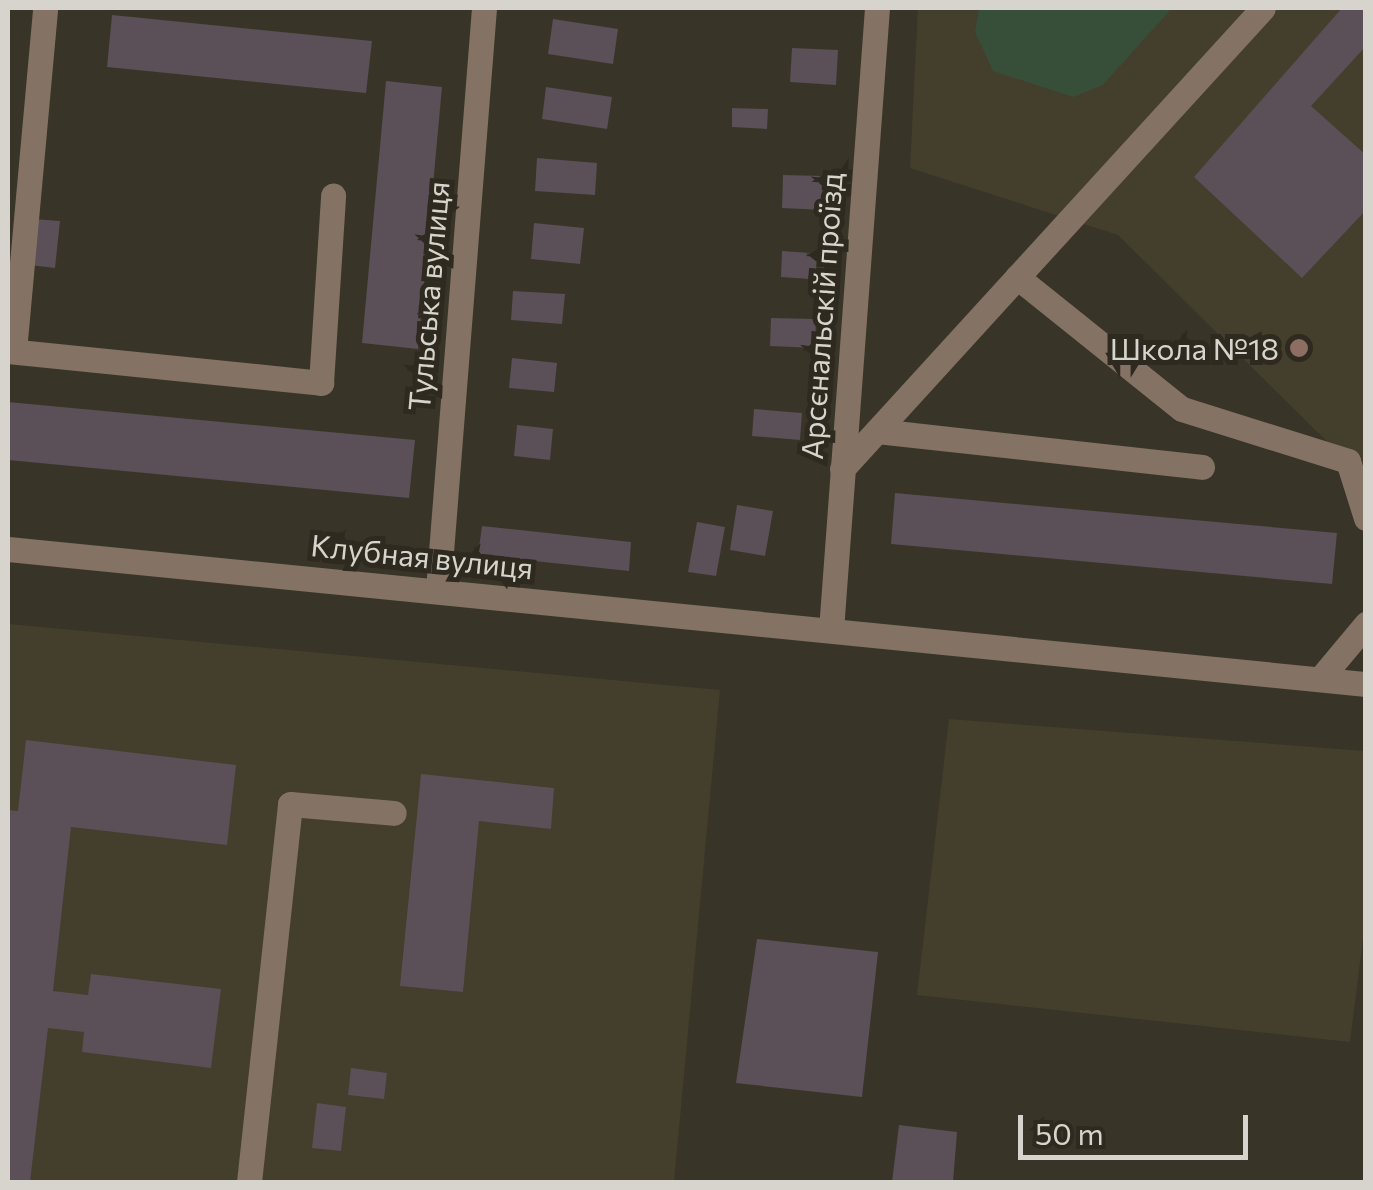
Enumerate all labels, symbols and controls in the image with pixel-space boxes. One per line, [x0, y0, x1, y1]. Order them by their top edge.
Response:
street label: Арсєнальскій проїзд [793, 171, 849, 461]
street label: Тульська вулиця [400, 180, 456, 412]
place label: Школа №18 [1110, 330, 1279, 366]
marker: Школа №18 [1288, 337, 1310, 359]
street label: Клубная вулиця [309, 526, 535, 586]
scale bar [1023, 1095, 1253, 1157]
text: 50 m [1035, 1114, 1104, 1151]

